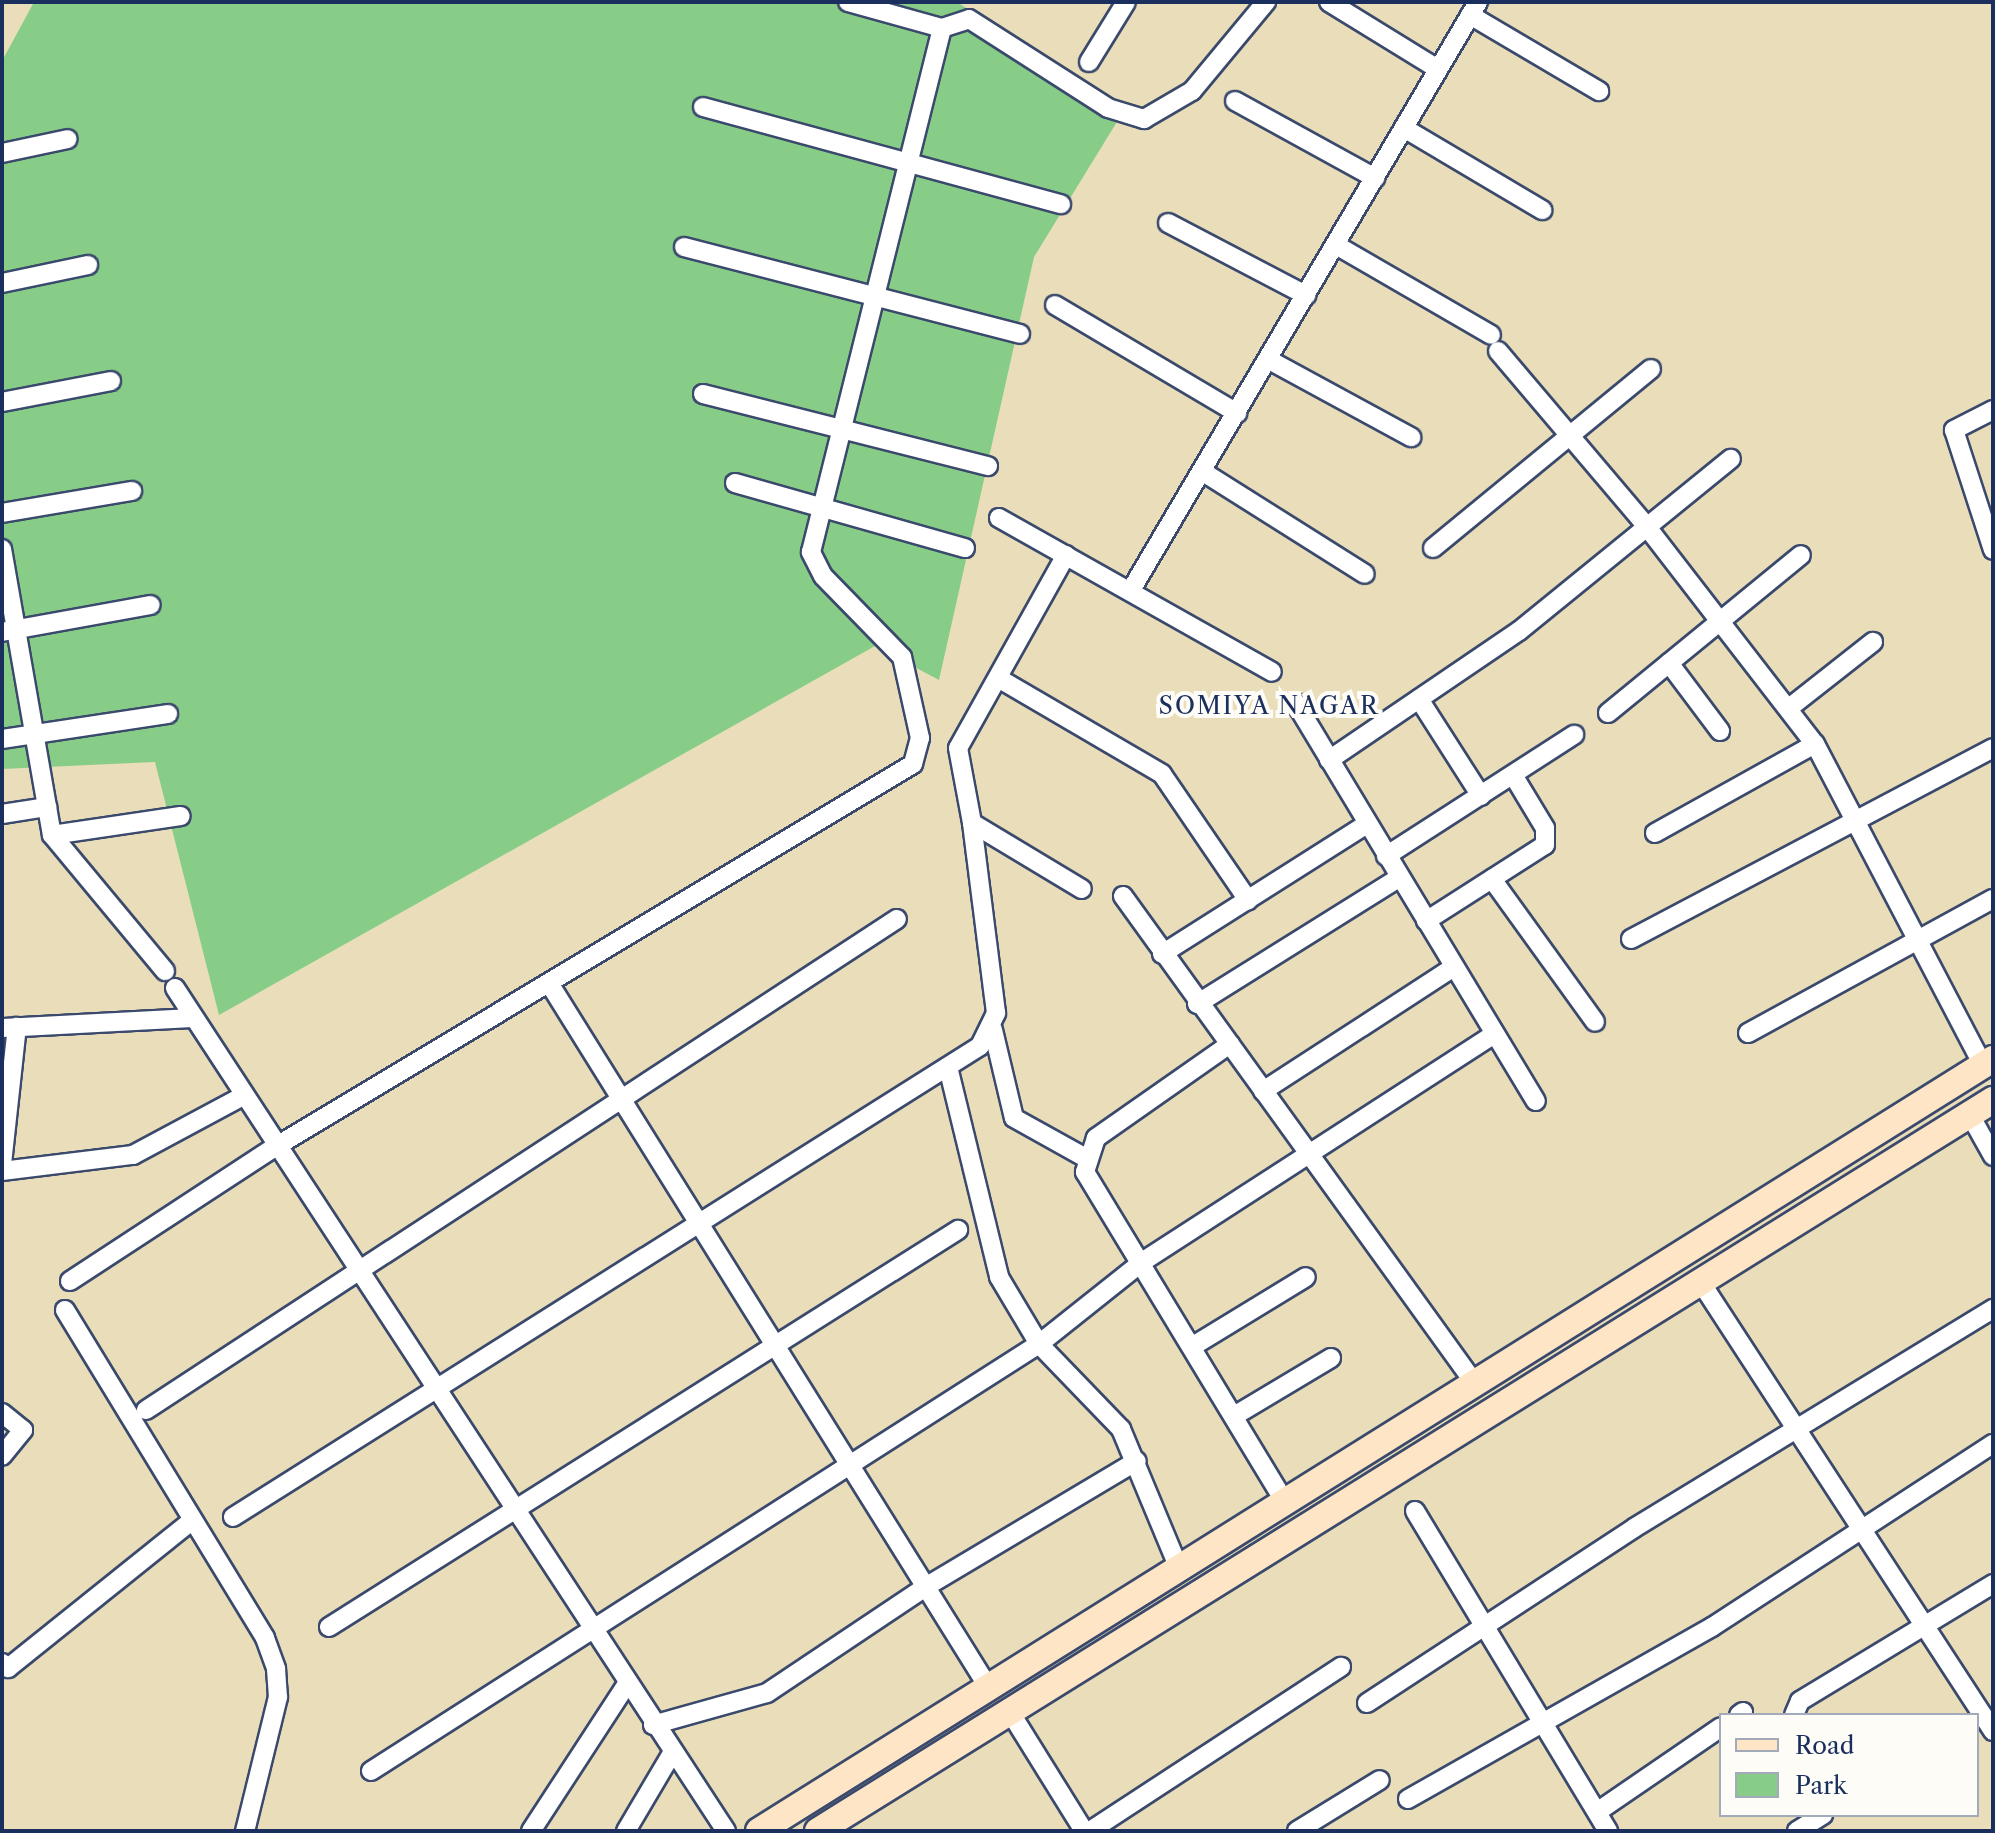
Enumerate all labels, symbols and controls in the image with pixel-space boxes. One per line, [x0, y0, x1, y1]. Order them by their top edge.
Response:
district label: SOMIYA NAGAR [1158, 692, 1380, 720]
legend [1719, 1713, 1979, 1817]
text: Road [1795, 1731, 1854, 1760]
text: Park [1795, 1771, 1847, 1800]

